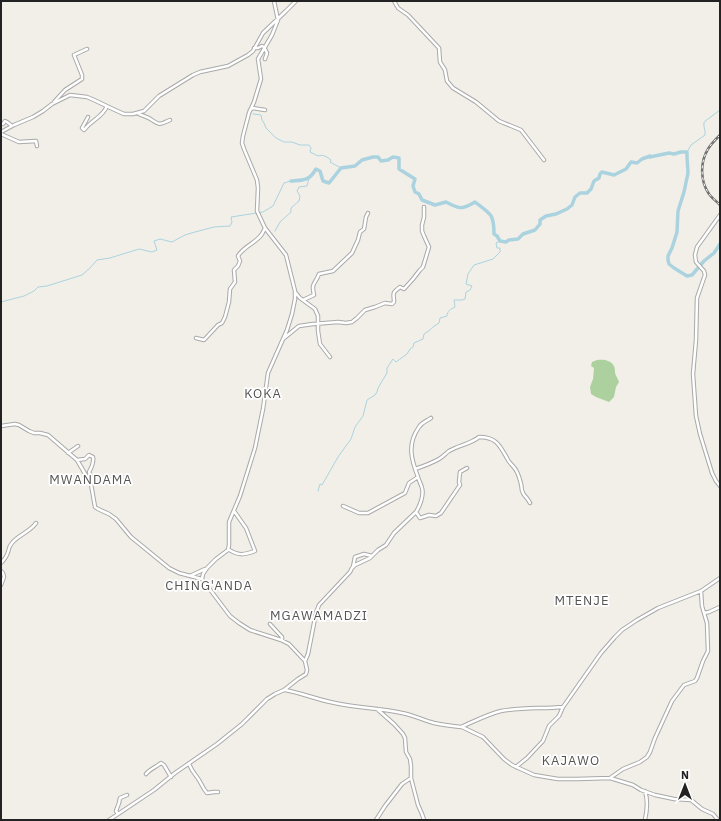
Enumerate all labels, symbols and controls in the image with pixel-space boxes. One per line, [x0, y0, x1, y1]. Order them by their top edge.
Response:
district label: KOKA [244, 385, 282, 402]
district label: MWANDAMA [49, 471, 133, 488]
district label: CHING'ANDA [165, 577, 253, 594]
district label: MTENJE [555, 592, 609, 609]
district label: MGAWAMADZI [270, 607, 368, 624]
district label: KAJAWO [542, 752, 600, 769]
north arrow [665, 765, 705, 805]
text: N [681, 768, 689, 782]

